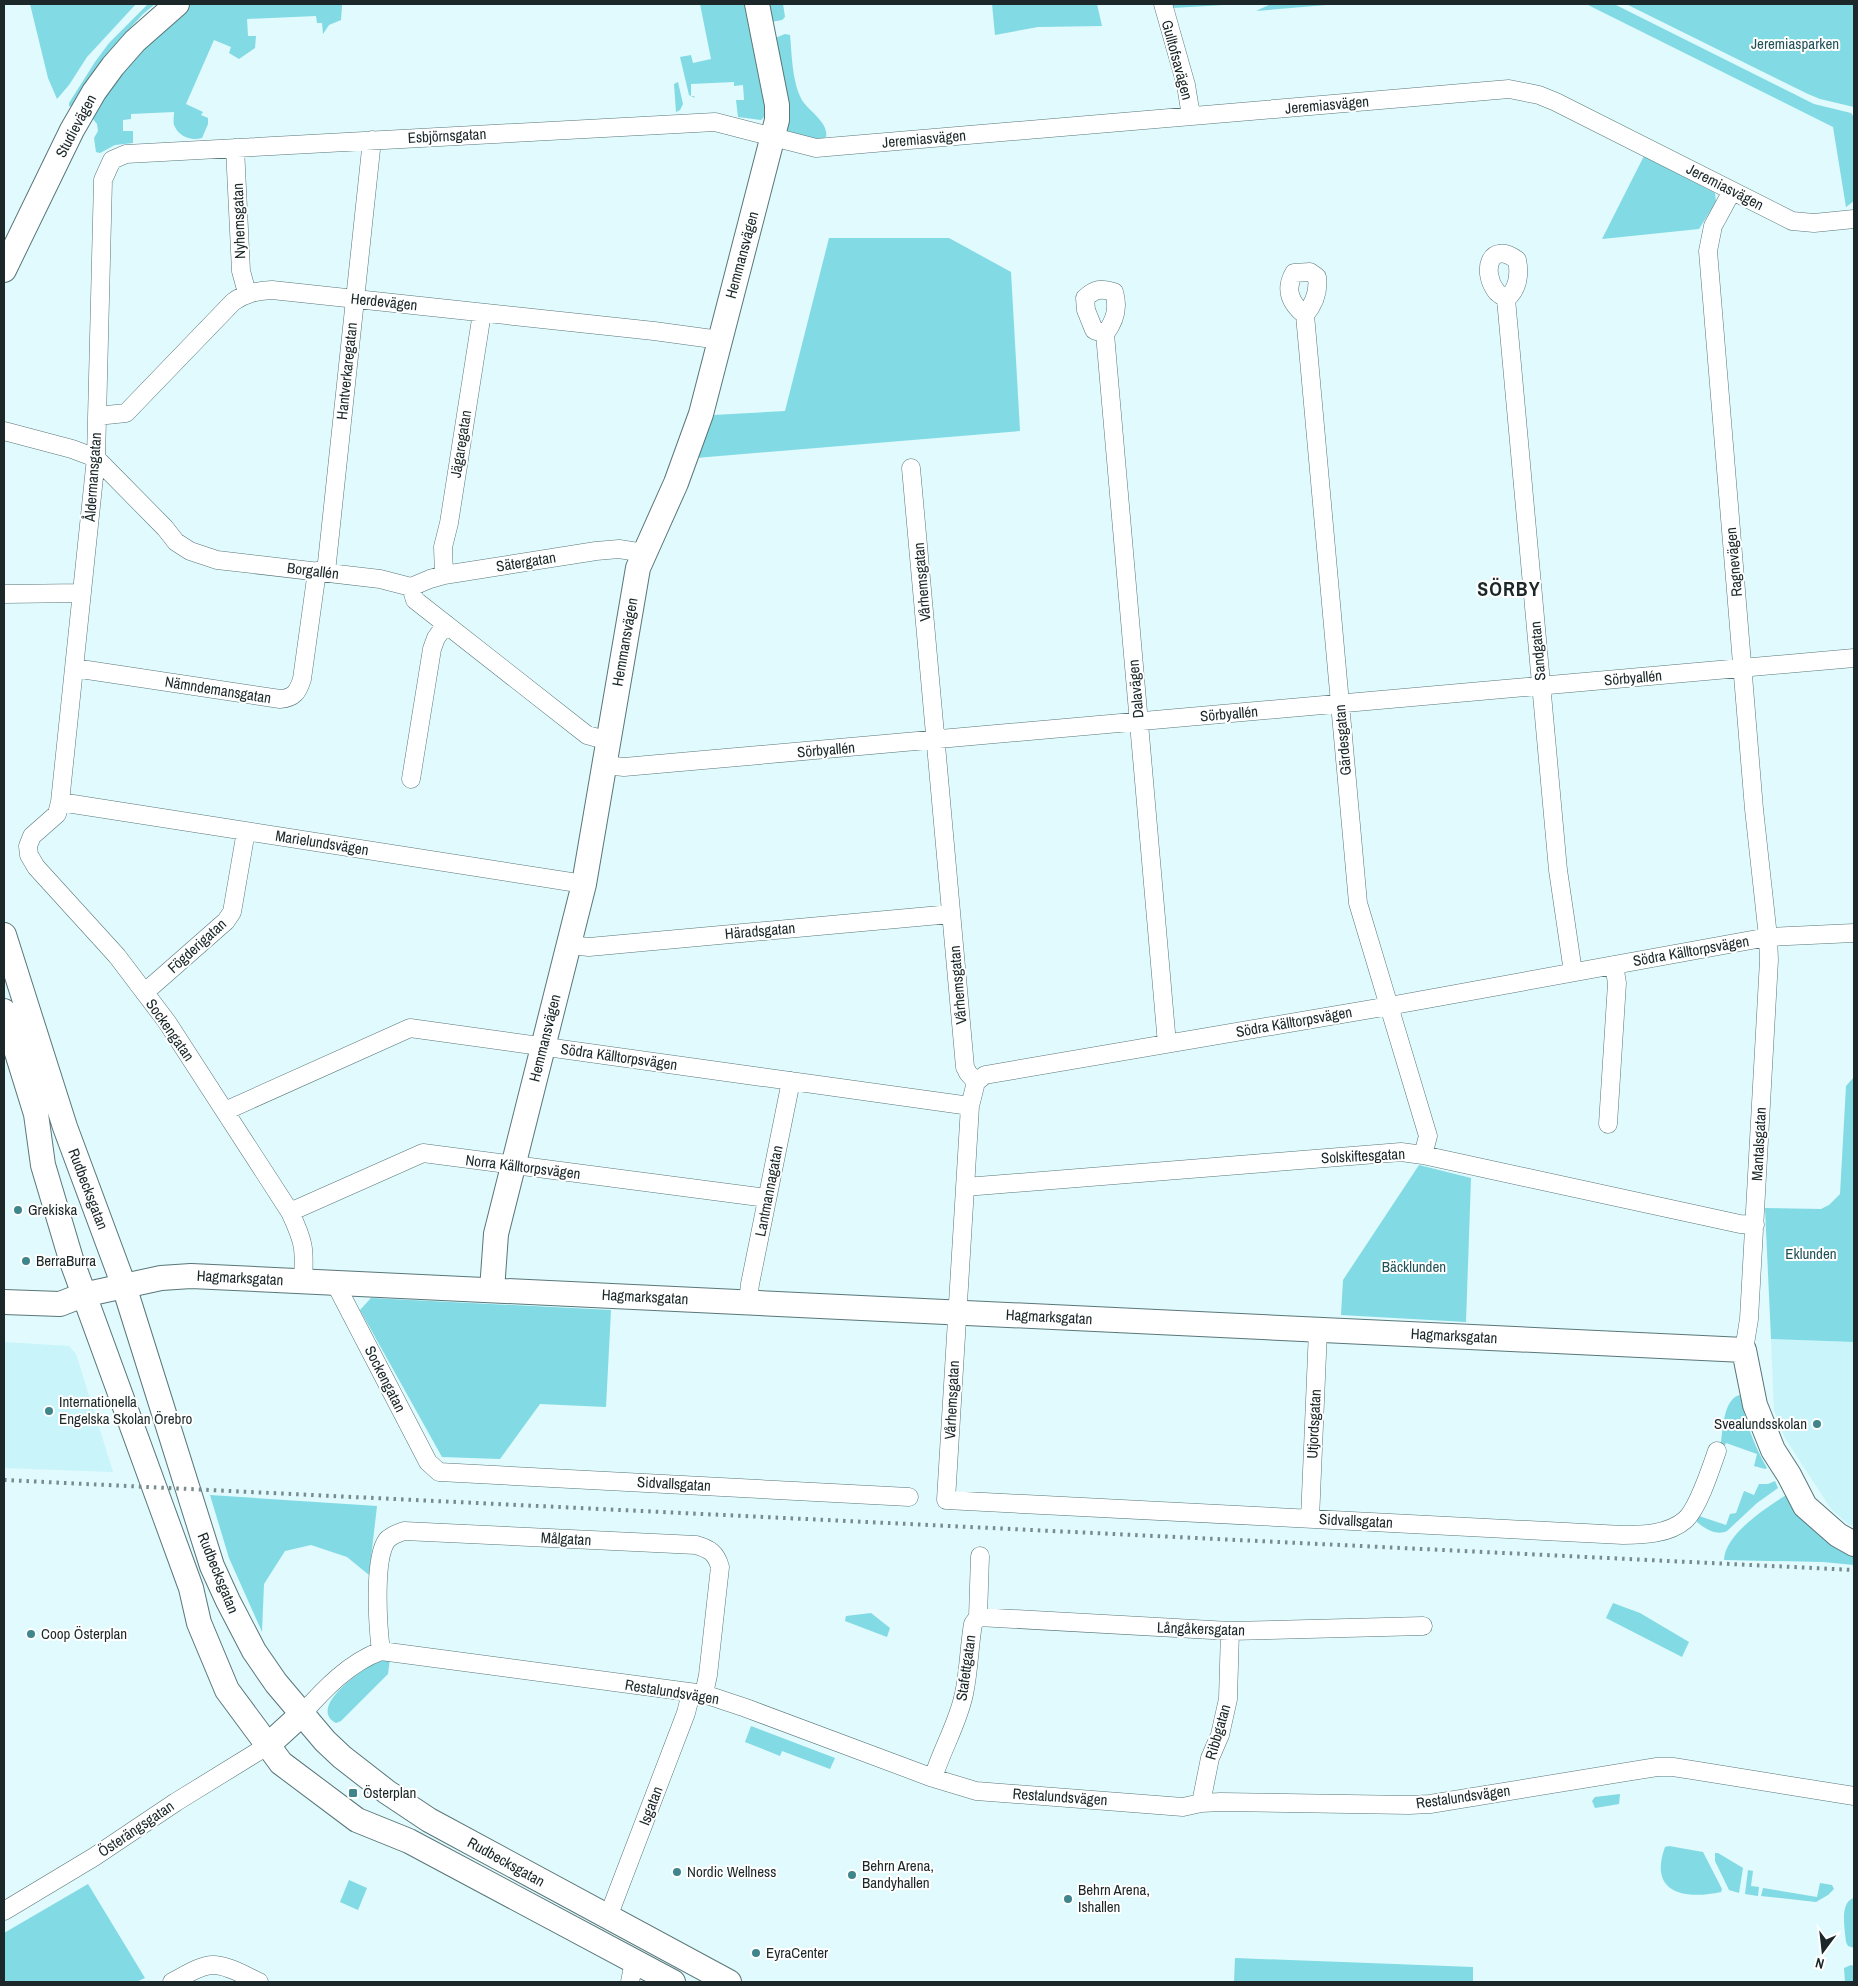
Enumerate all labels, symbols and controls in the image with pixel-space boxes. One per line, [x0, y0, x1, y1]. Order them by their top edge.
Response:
street label: Gulltofsavägen [1157, 18, 1198, 102]
park label: Jeremiasparken [1751, 33, 1839, 54]
street label: Studievägen [50, 90, 101, 161]
street label: Jeremiasvägen [1284, 90, 1370, 119]
street label: Esbjörnsgatan [407, 123, 487, 148]
street label: Jeremiasvägen [881, 124, 967, 153]
street label: Jeremiasvägen [1683, 158, 1767, 215]
street label: Nyhemsgatan [227, 183, 250, 259]
street label: Hemmansvägen [720, 209, 763, 301]
street label: Herdevägen [350, 288, 418, 315]
street label: Hantverkaregatan [331, 321, 362, 421]
street label: Jägaregatan [445, 409, 476, 479]
street label: Åldermansgatan [79, 432, 106, 523]
street label: Ragnevägen [1720, 526, 1747, 598]
street label: Vårhemsgatan [908, 542, 935, 622]
street label: Sätergatan [495, 546, 557, 577]
street label: Borgallén [286, 557, 340, 584]
district label: SÖRBY [1477, 575, 1541, 602]
street label: Hemmansvägen [606, 596, 643, 688]
street label: Sandgatan [1524, 620, 1551, 682]
street label: Dalavägen [1122, 659, 1149, 719]
street label: Sörbyallén [1603, 665, 1663, 690]
street label: Nämndemansgatan [163, 671, 273, 708]
street label: Sörbyallén [1199, 701, 1259, 726]
street label: Gärdesgatan [1329, 704, 1356, 776]
street label: Sörbyallén [796, 737, 856, 762]
street label: Marielundsvägen [274, 825, 370, 860]
street label: Fögderigatan [163, 914, 231, 978]
street label: Häradsgatan [724, 917, 796, 944]
street label: Södra Källtorpsvägen [1631, 930, 1751, 971]
street label: Vårhemsgatan [944, 945, 971, 1025]
street label: Hemmansvägen [523, 992, 566, 1084]
street label: Sockengatan [141, 994, 200, 1065]
street label: Södra Källtorpsvägen [1234, 1001, 1354, 1042]
street label: Södra Källtorpsvägen [559, 1038, 679, 1075]
street label: Mantalsgatan [1746, 1107, 1771, 1181]
street label: Solskiftesgatan [1320, 1143, 1406, 1168]
street label: Lantmannagatan [749, 1144, 788, 1238]
street label: Rudbecksgatan [63, 1145, 114, 1232]
street label: Norra Källtorpsvägen [464, 1149, 582, 1184]
place label: Grekiska [28, 1199, 77, 1220]
marker: Grekiska [12, 1204, 24, 1216]
park label: Eklunden [1785, 1243, 1837, 1264]
place label: BerraBurra [36, 1250, 96, 1271]
marker: BerraBurra [20, 1255, 32, 1267]
park label: Bäcklunden [1382, 1256, 1446, 1277]
street label: Hagmarksgatan [196, 1265, 284, 1290]
street label: Hagmarksgatan [601, 1284, 689, 1309]
street label: Hagmarksgatan [1005, 1304, 1093, 1329]
street label: Hagmarksgatan [1410, 1323, 1498, 1348]
street label: Sockengatan [360, 1342, 411, 1416]
street label: Vårhemsgatan [939, 1360, 964, 1440]
street label: Utjordsgatan [1301, 1389, 1326, 1459]
place label: Internationella Engelska Skolan Örebro [59, 1391, 192, 1429]
marker: Internationella Engelska Skolan Örebro [43, 1405, 55, 1417]
place label: Svealundsskolan [1714, 1413, 1807, 1434]
marker: Svealundsskolan [1811, 1418, 1823, 1430]
street label: Sidvallsgatan [637, 1471, 711, 1496]
street label: Sidvallsgatan [1319, 1508, 1393, 1533]
street label: Målgatan [540, 1527, 592, 1550]
street label: Rudbecksgatan [193, 1529, 244, 1616]
street label: Långåkersgatan [1157, 1616, 1245, 1641]
place label: Coop Österplan [41, 1623, 127, 1644]
marker: Coop Österplan [25, 1628, 37, 1640]
street label: Stafettgatan [950, 1634, 981, 1702]
street label: Restalundsvägen [623, 1674, 721, 1709]
street label: Ribbgatan [1200, 1702, 1235, 1762]
street label: Restalundsvägen [1414, 1779, 1511, 1814]
place label: Österplan [363, 1782, 416, 1803]
street label: Isgatan [633, 1783, 668, 1828]
street label: Restalundsvägen [1012, 1783, 1108, 1810]
marker: Österplan [347, 1787, 359, 1799]
street label: Österängsgatan [94, 1795, 178, 1862]
street label: Rudbecksgatan [464, 1832, 549, 1891]
place label: Behrn Arena, Bandyhallen [862, 1855, 934, 1893]
place label: Nordic Wellness [687, 1861, 776, 1882]
marker: Nordic Wellness [671, 1866, 683, 1878]
marker: Behrn Arena, Bandyhallen [846, 1869, 858, 1881]
place label: Behrn Arena, Ishallen [1078, 1879, 1150, 1917]
marker: Behrn Arena, Ishallen [1062, 1893, 1074, 1905]
north arrow [1798, 1926, 1848, 1976]
place label: EyraCenter [766, 1942, 828, 1963]
marker: EyraCenter [750, 1947, 762, 1959]
text: N [1813, 1954, 1826, 1973]

